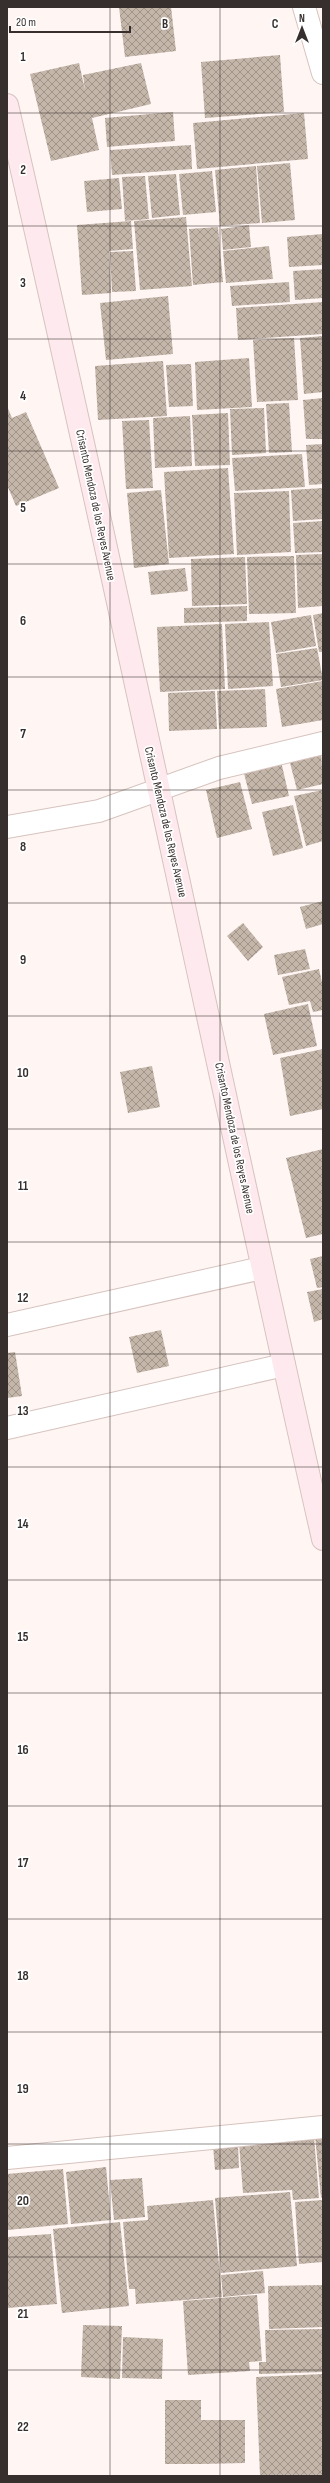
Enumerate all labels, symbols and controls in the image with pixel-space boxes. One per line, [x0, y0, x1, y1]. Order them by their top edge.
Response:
scale bar [10, 8, 130, 34]
north arrow [282, 8, 322, 48]
text: N [299, 12, 305, 25]
text: 20 m [16, 15, 36, 30]
text: B [162, 16, 168, 32]
text: C [272, 16, 279, 32]
text: 1 [20, 49, 26, 65]
text: 2 [20, 162, 26, 178]
text: 3 [20, 275, 26, 291]
text: 4 [20, 388, 26, 404]
street label: Crisanto Mendoza de los Reyes Avenue [72, 428, 119, 582]
text: 5 [20, 500, 26, 516]
text: 6 [20, 613, 26, 629]
text: 7 [20, 726, 26, 742]
street label: Crisanto Mendoza de los Reyes Avenue [141, 745, 190, 899]
text: 8 [20, 839, 26, 855]
text: 9 [20, 952, 26, 968]
street label: Crisanto Mendoza de los Reyes Avenue [211, 1061, 258, 1215]
text: 10 [17, 1065, 29, 1081]
text: 11 [18, 1178, 28, 1194]
text: 12 [18, 1290, 29, 1306]
text: 13 [18, 1403, 29, 1419]
text: 14 [17, 1516, 29, 1532]
text: 15 [18, 1629, 29, 1645]
text: 16 [17, 1742, 29, 1758]
text: 17 [18, 1855, 29, 1871]
text: 18 [17, 1968, 29, 1984]
text: 19 [17, 2081, 29, 2097]
text: 20 [17, 2193, 29, 2209]
text: 21 [18, 2306, 28, 2322]
text: 22 [17, 2419, 29, 2435]

